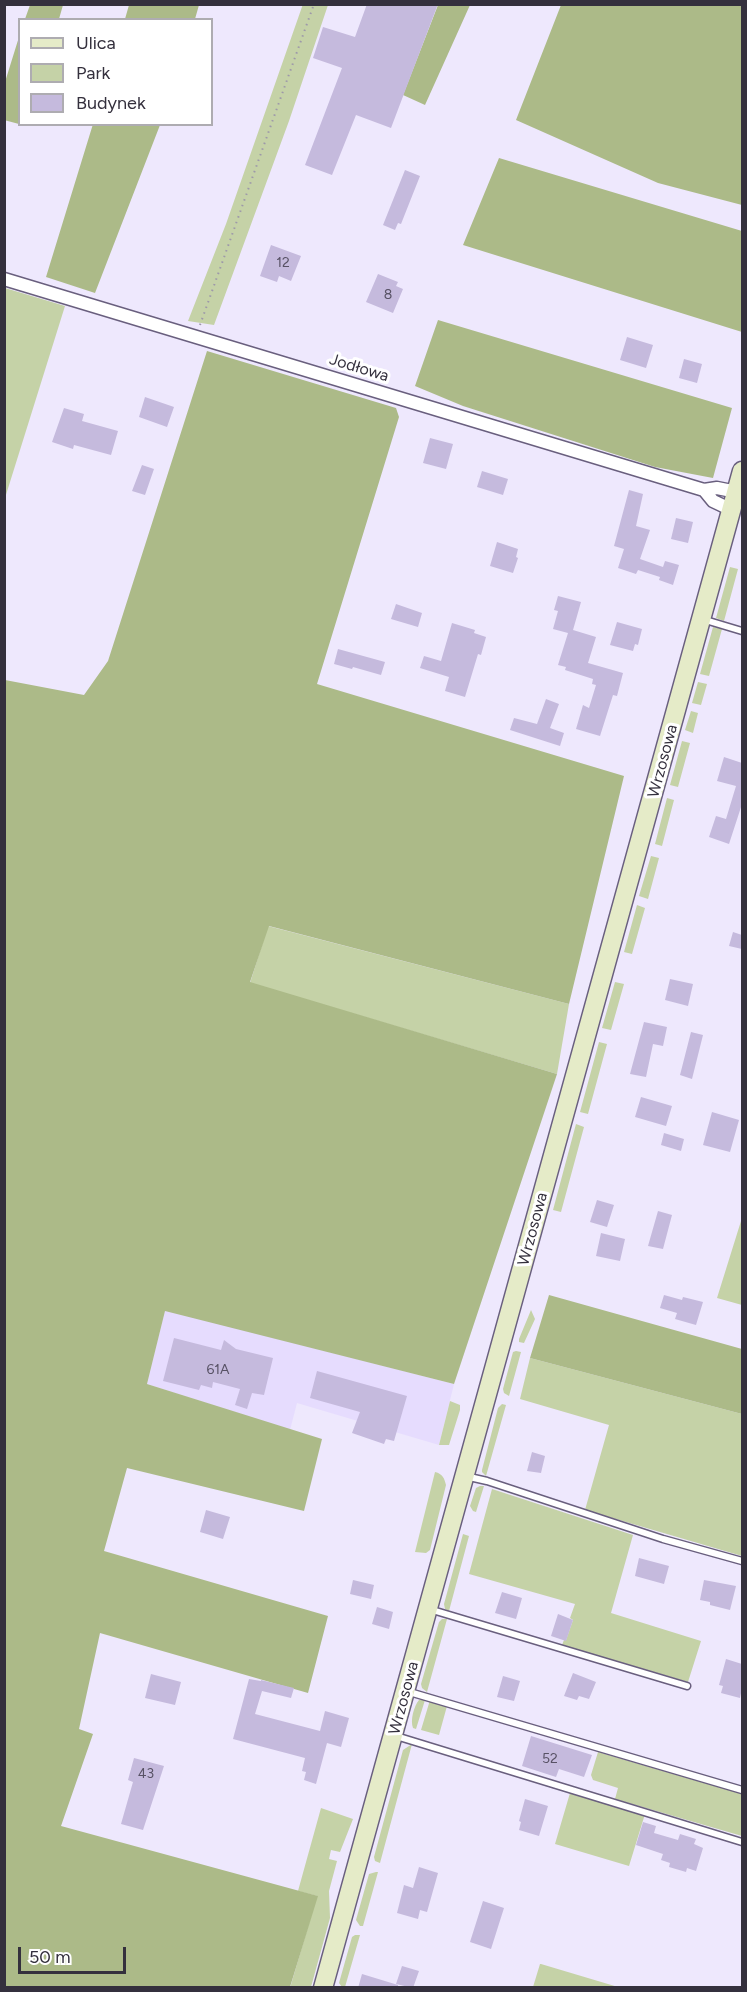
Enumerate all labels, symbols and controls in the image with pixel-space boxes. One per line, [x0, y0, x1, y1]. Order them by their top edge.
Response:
legend [18, 18, 213, 126]
text: Ulica [76, 32, 116, 54]
text: Park [76, 62, 110, 84]
text: Budynek [76, 92, 146, 114]
house number: 12 [276, 255, 290, 271]
house number: 8 [384, 287, 392, 303]
street label: Jodłowa [327, 350, 391, 386]
street label: Wrzosowa [644, 722, 682, 800]
street label: Wrzosowa [514, 1190, 552, 1268]
house number: 61A [206, 1362, 230, 1378]
street label: Wrzosowa [385, 1659, 423, 1737]
house number: 52 [542, 1751, 558, 1767]
house number: 43 [138, 1766, 154, 1782]
scale bar [21, 1935, 129, 1973]
text: 50 m [29, 1946, 71, 1968]

